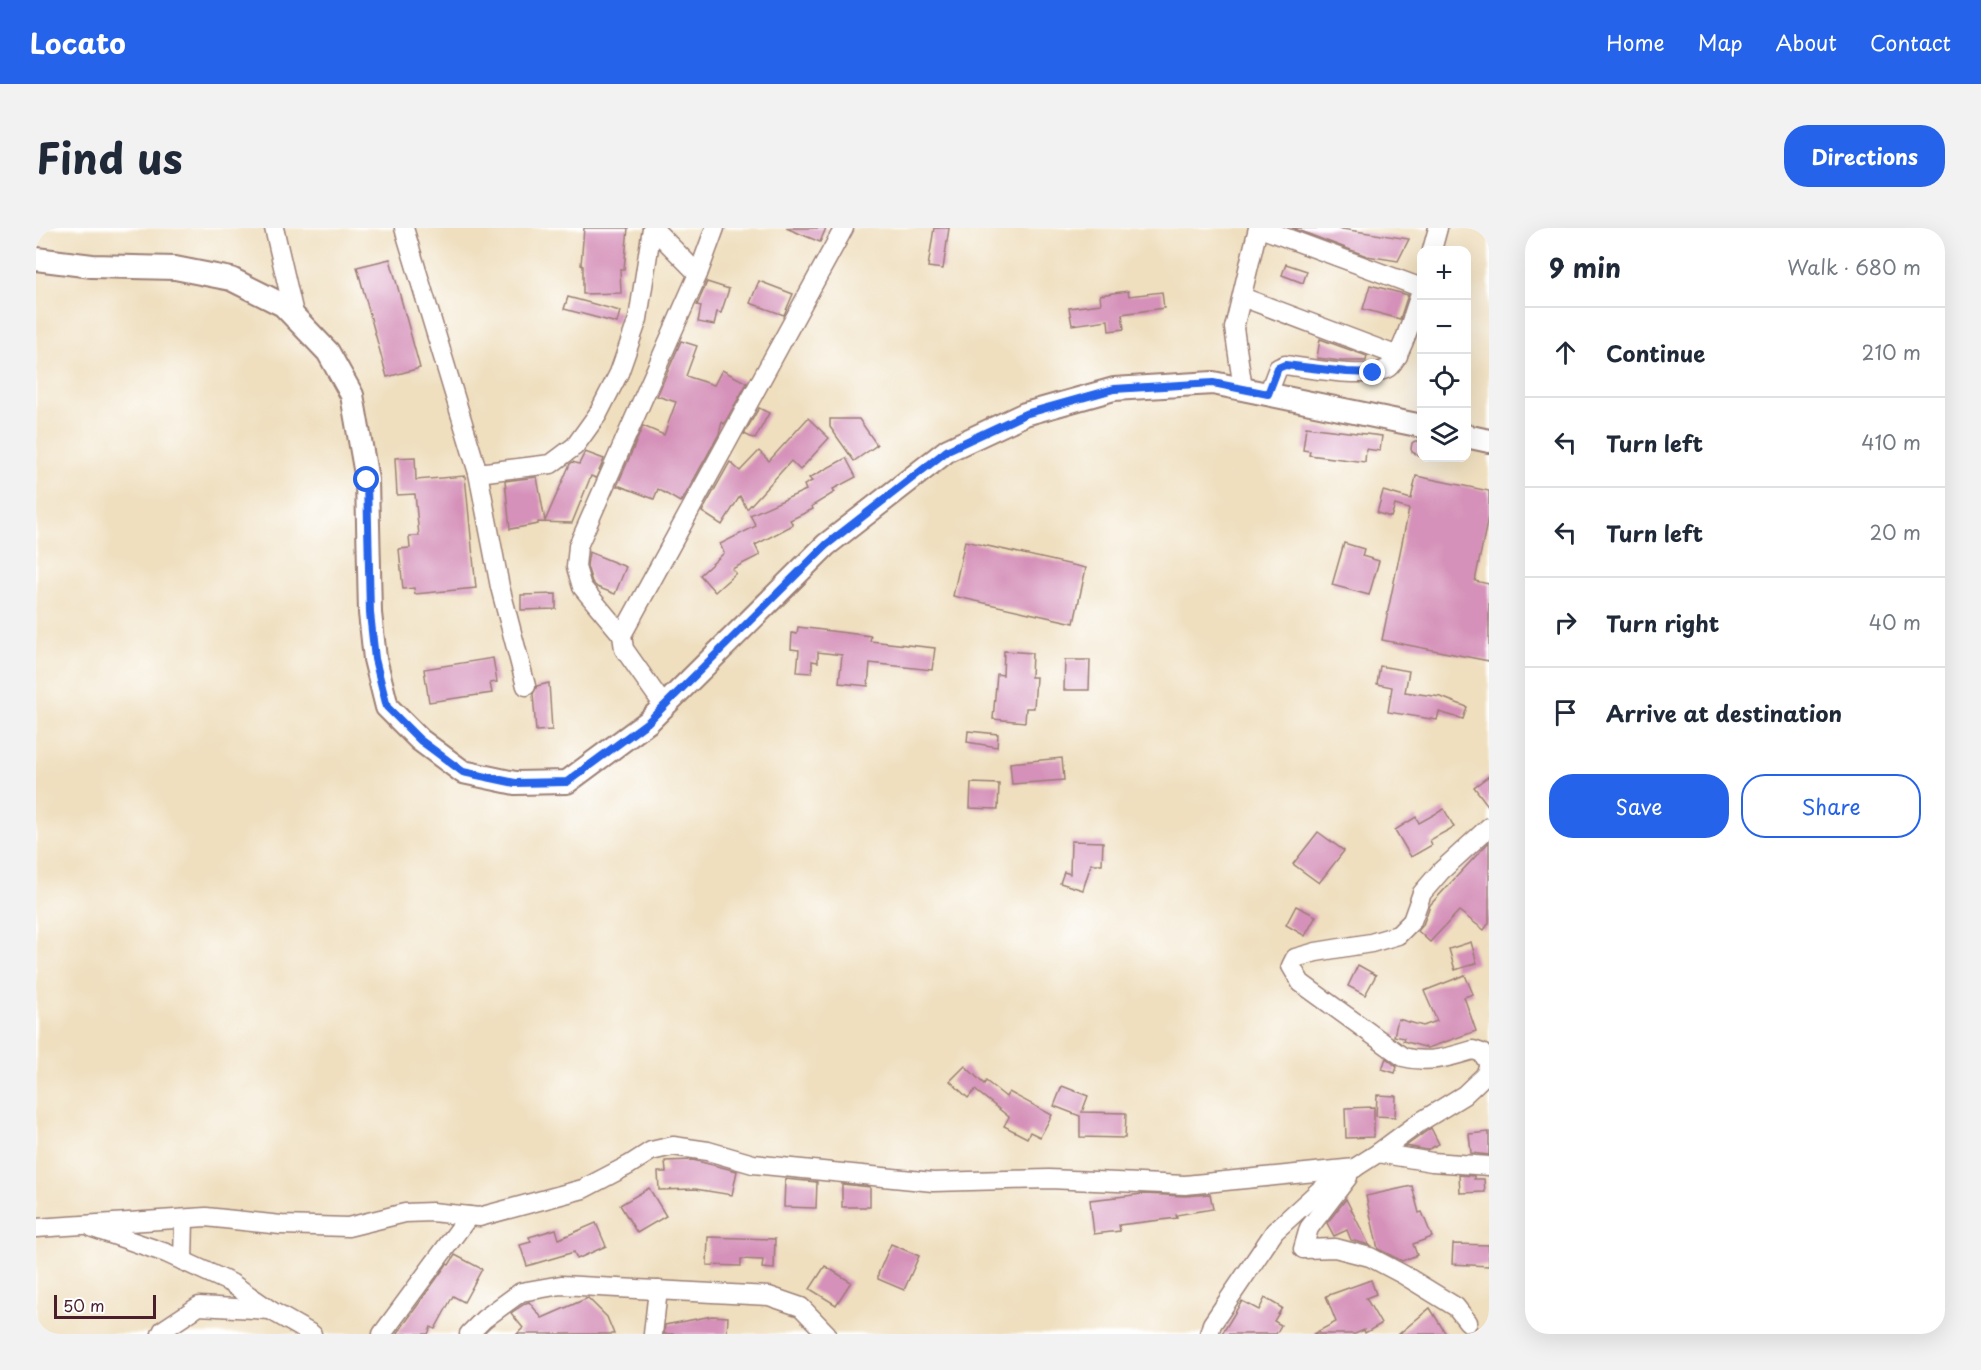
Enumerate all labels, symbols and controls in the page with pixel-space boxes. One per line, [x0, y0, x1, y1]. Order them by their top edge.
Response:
text: Locato [30, 21, 126, 64]
text: Home [1606, 26, 1665, 58]
text: Map [1698, 26, 1743, 58]
text: About [1776, 26, 1837, 58]
text: Contact [1870, 26, 1951, 58]
text: Find us [36, 125, 183, 188]
button: Directions [1784, 125, 1945, 187]
map controls [1417, 246, 1471, 462]
button: + [1417, 246, 1471, 300]
text: 9 min [1549, 248, 1621, 287]
text: Walk · 680 m [1787, 252, 1921, 282]
button: − [1417, 300, 1471, 354]
icon: ahead [1549, 336, 1582, 369]
text: Continue [1606, 336, 1705, 369]
text: 210 m [1862, 337, 1921, 367]
button: locate [1417, 354, 1471, 408]
route end [1359, 359, 1385, 385]
button: layers [1417, 408, 1471, 462]
icon: left [1549, 426, 1582, 459]
text: Turn left [1606, 426, 1703, 459]
text: 410 m [1861, 427, 1921, 457]
route start [353, 466, 379, 492]
icon: left [1549, 516, 1582, 549]
text: Turn left [1606, 516, 1703, 549]
text: 20 m [1869, 517, 1921, 547]
icon: right [1549, 606, 1582, 639]
text: Turn right [1606, 606, 1719, 639]
text: 40 m [1869, 607, 1921, 637]
icon: arrive [1549, 696, 1582, 729]
text: Arrive at destination [1606, 696, 1842, 729]
button: Save [1549, 774, 1729, 838]
button: Share [1741, 774, 1921, 838]
scale bar [54, 1292, 156, 1320]
text: 50 m [63, 1293, 104, 1317]

